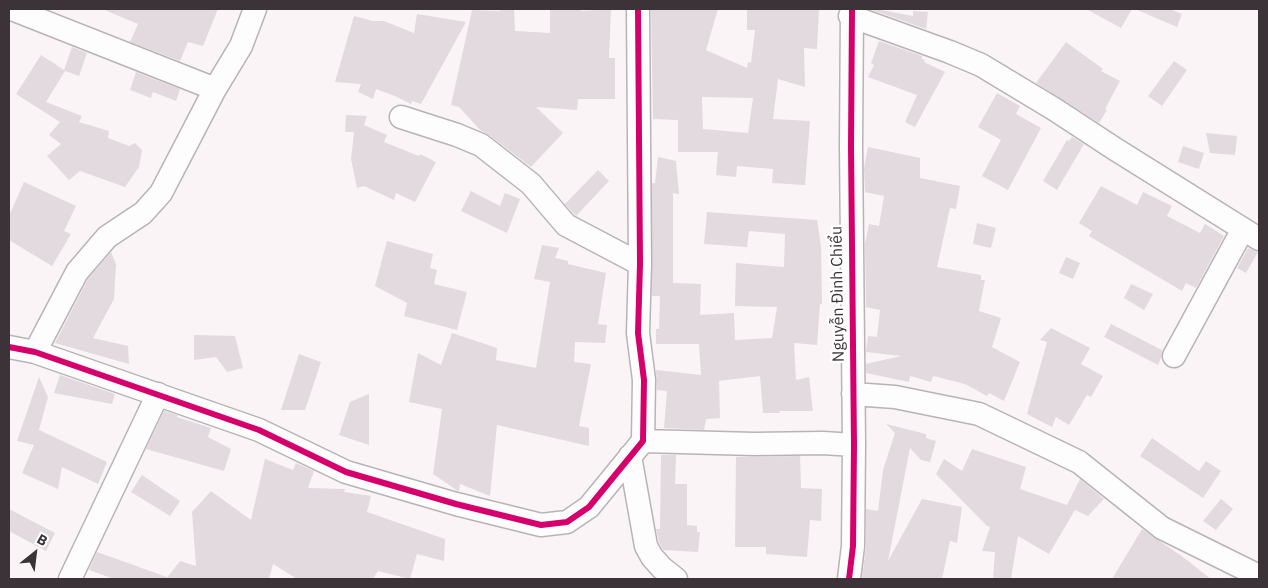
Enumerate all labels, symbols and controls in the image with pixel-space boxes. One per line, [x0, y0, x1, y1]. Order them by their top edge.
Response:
street label: Nguyễn Đình Chiểu [827, 226, 849, 362]
north arrow [10, 528, 60, 578]
text: B [34, 530, 51, 550]

